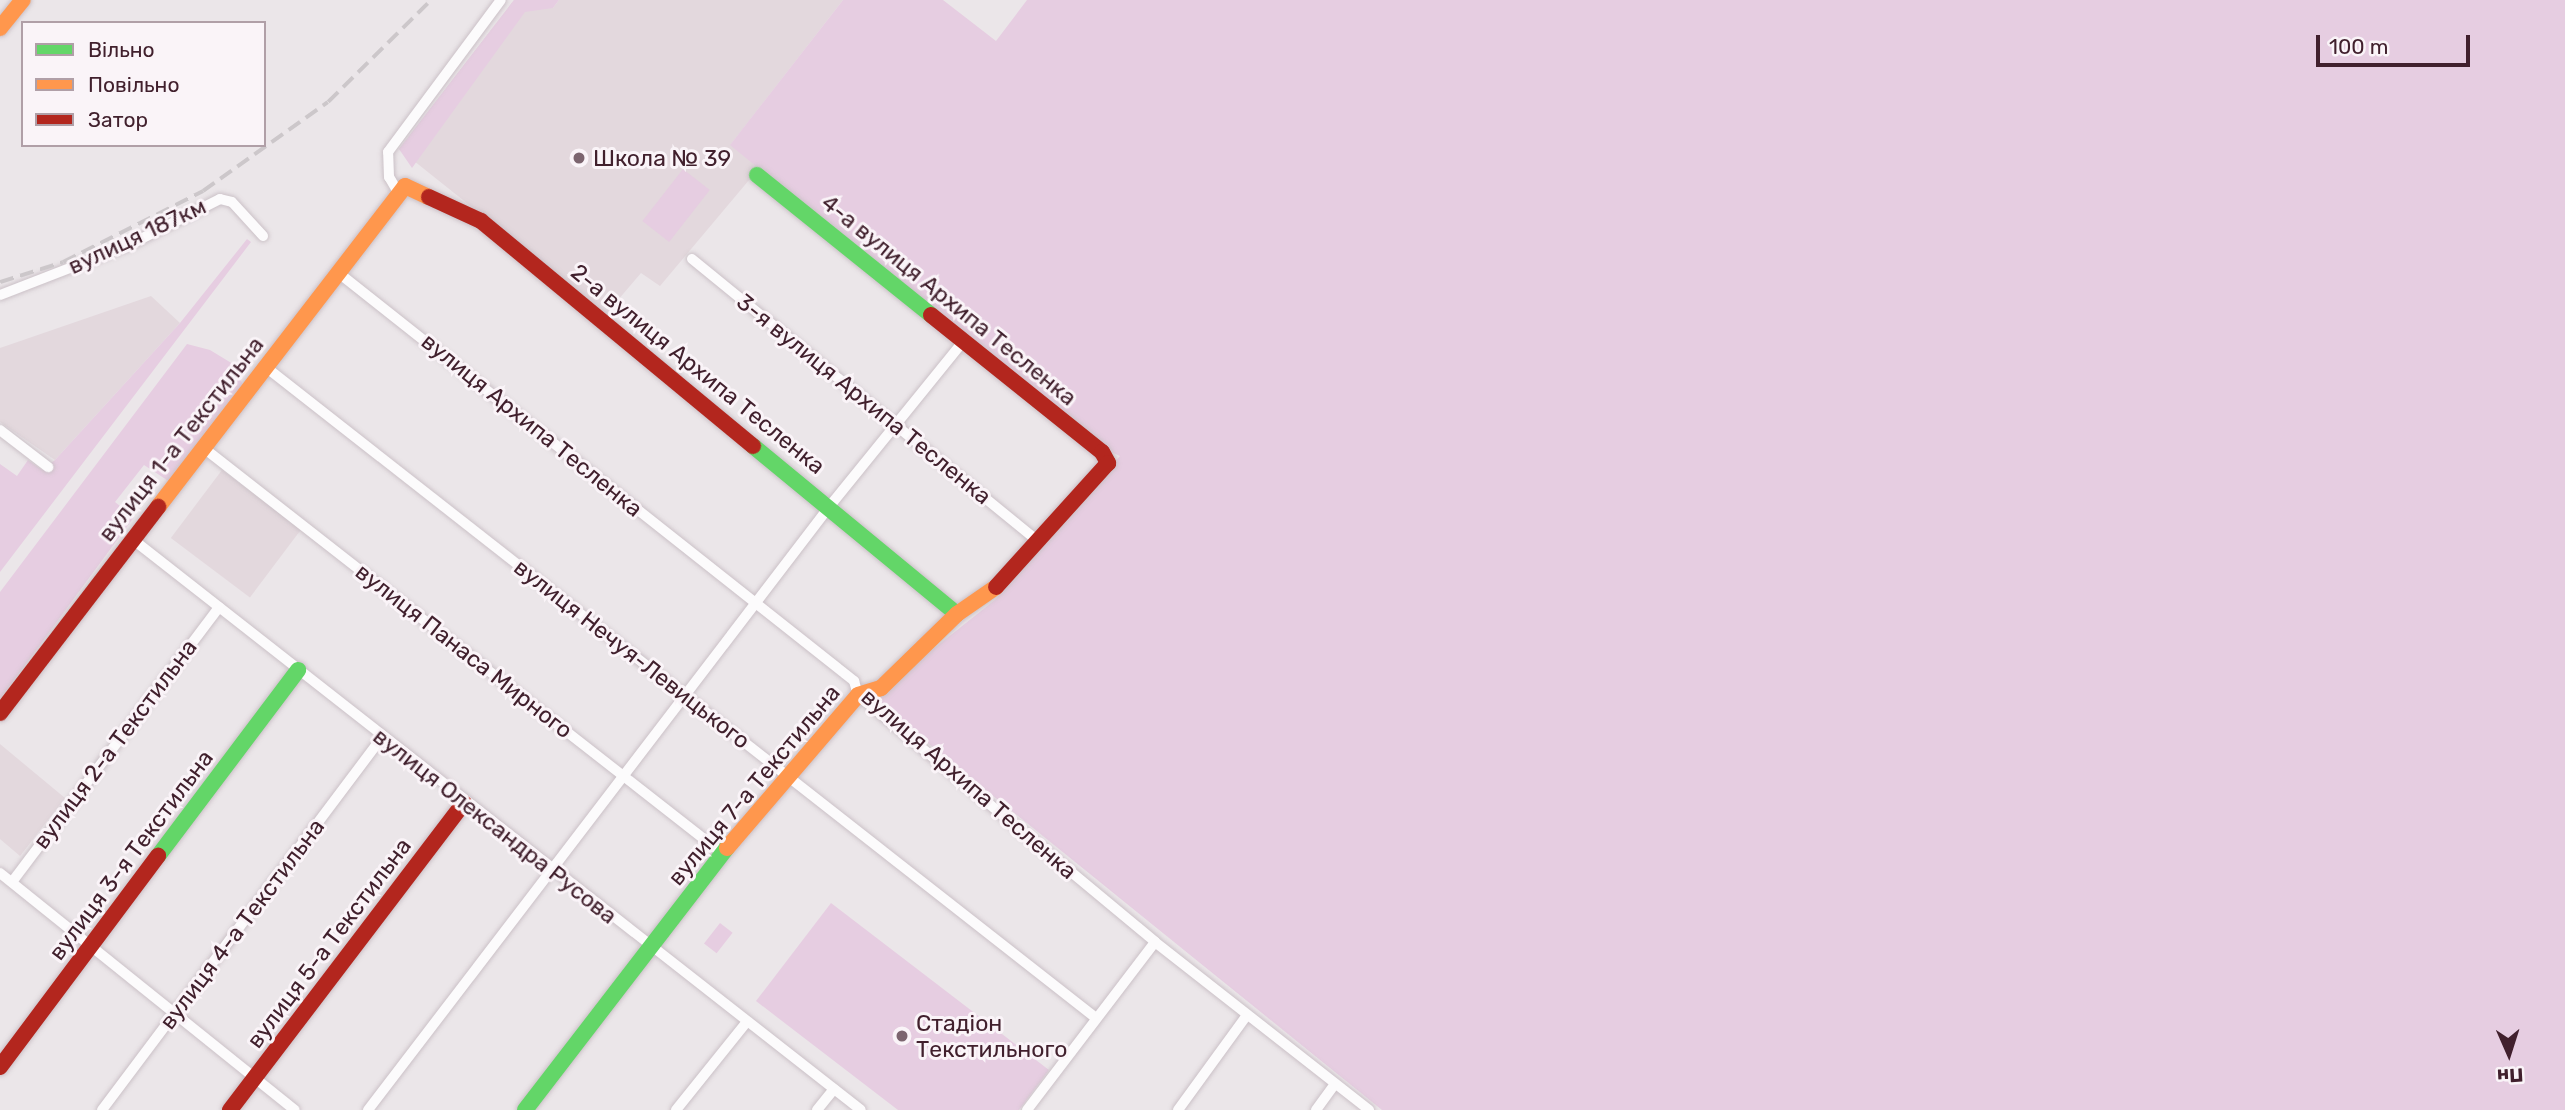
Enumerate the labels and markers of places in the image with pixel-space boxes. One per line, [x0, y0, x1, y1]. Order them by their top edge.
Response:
place label: Школа № 39 [593, 144, 731, 172]
marker: Школа № 39 [571, 150, 587, 166]
place label: Стадіон Текстильного [916, 1009, 1067, 1063]
marker: Стадіон Текстильного [894, 1028, 910, 1044]

